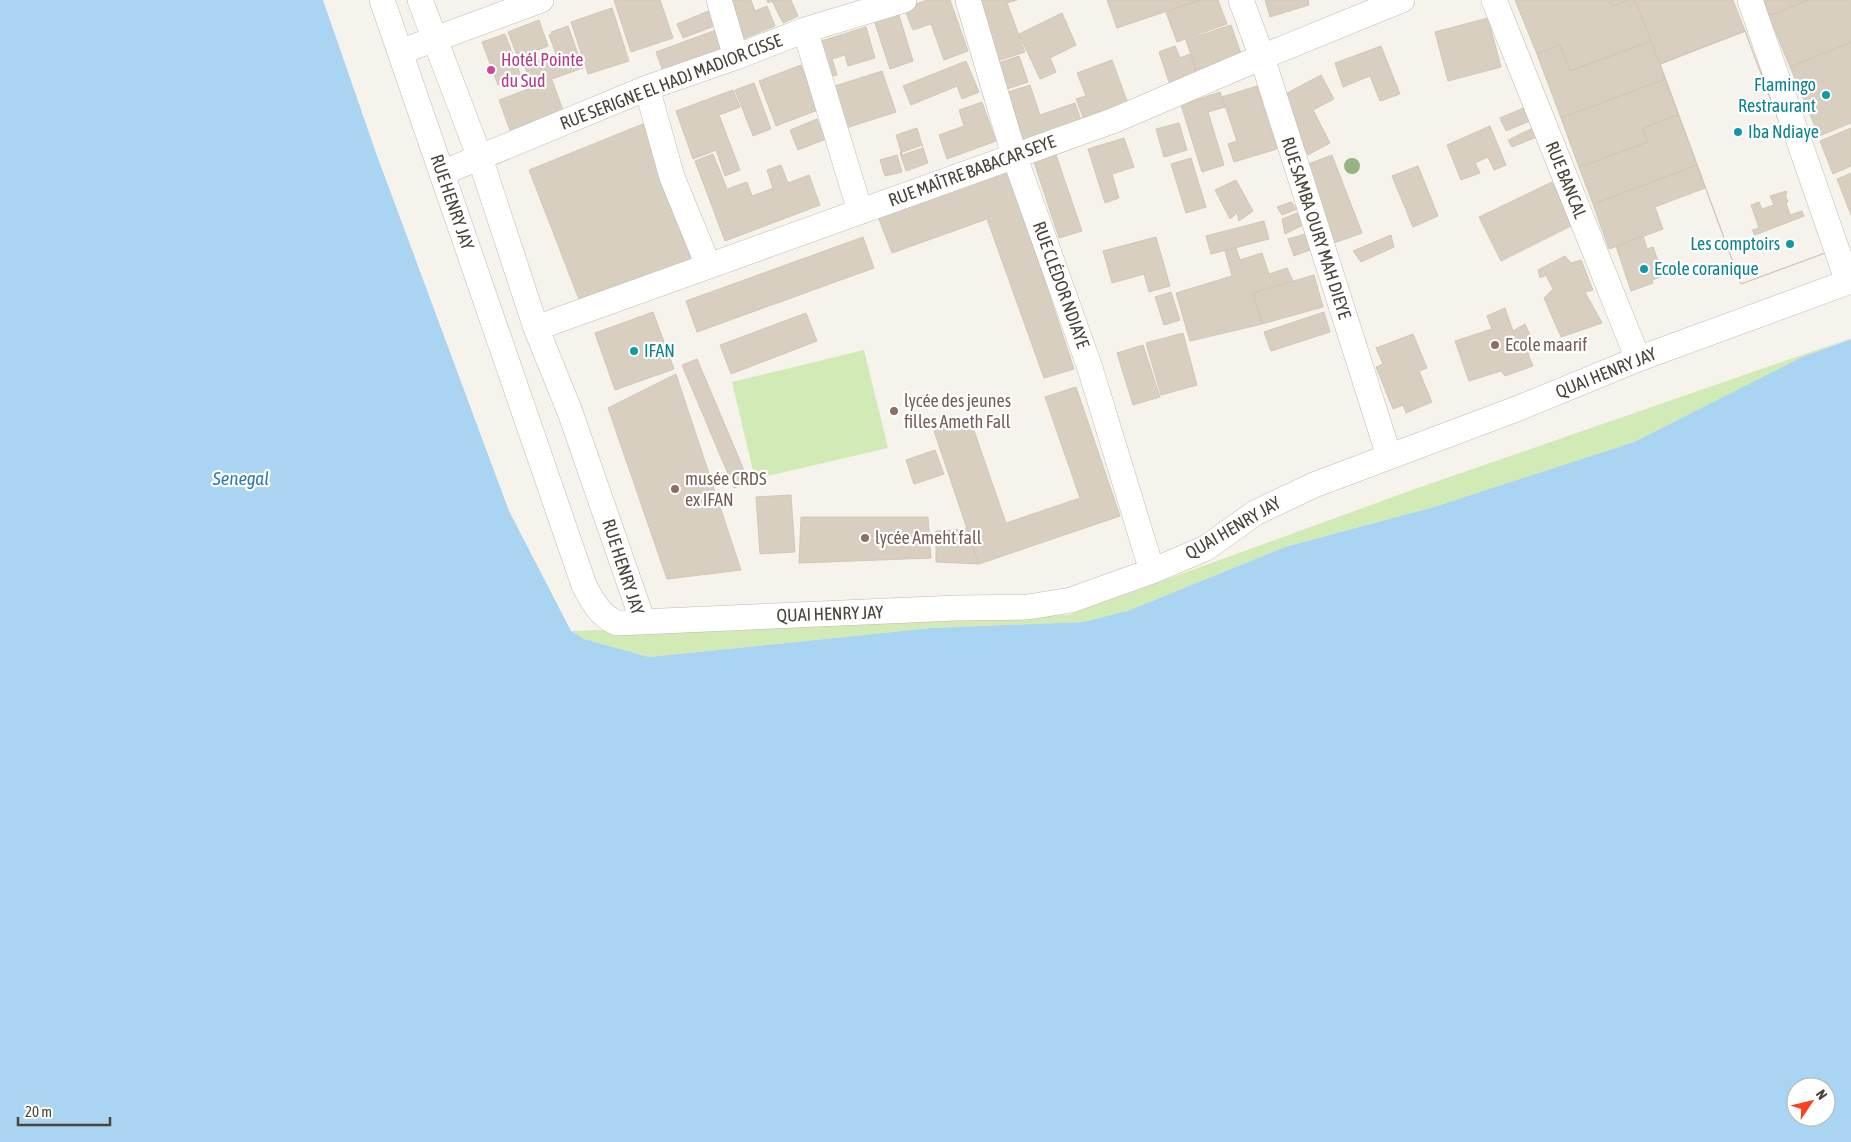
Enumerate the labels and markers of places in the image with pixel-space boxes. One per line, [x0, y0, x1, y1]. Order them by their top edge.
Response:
place label: Hotél Pointe du Sud [501, 49, 583, 91]
marker: Hotél Pointe du Sud [485, 64, 497, 76]
place label: Flamingo Restraurant [1738, 74, 1816, 116]
marker: Flamingo Restraurant [1820, 89, 1832, 101]
place label: Iba Ndiaye [1748, 121, 1819, 142]
marker: Iba Ndiaye [1732, 126, 1744, 138]
place label: Les comptoirs [1690, 233, 1780, 254]
marker: Les comptoirs [1784, 238, 1796, 250]
place label: Ecole coranique [1654, 258, 1759, 279]
marker: Ecole coranique [1638, 263, 1650, 275]
place label: Ecole maarif [1505, 334, 1587, 355]
marker: Ecole maarif [1489, 339, 1501, 351]
place label: IFAN [644, 340, 675, 361]
marker: IFAN [628, 345, 640, 357]
place label: lycée des jeunes filles Ameth Fall [904, 390, 1011, 432]
marker: lycée des jeunes filles Ameth Fall [888, 405, 900, 417]
place label: musée CRDS ex IFAN [685, 468, 767, 510]
marker: musée CRDS ex IFAN [669, 483, 681, 495]
place label: lycée Ameht fall [875, 527, 982, 548]
marker: lycée Ameht fall [859, 532, 871, 544]

